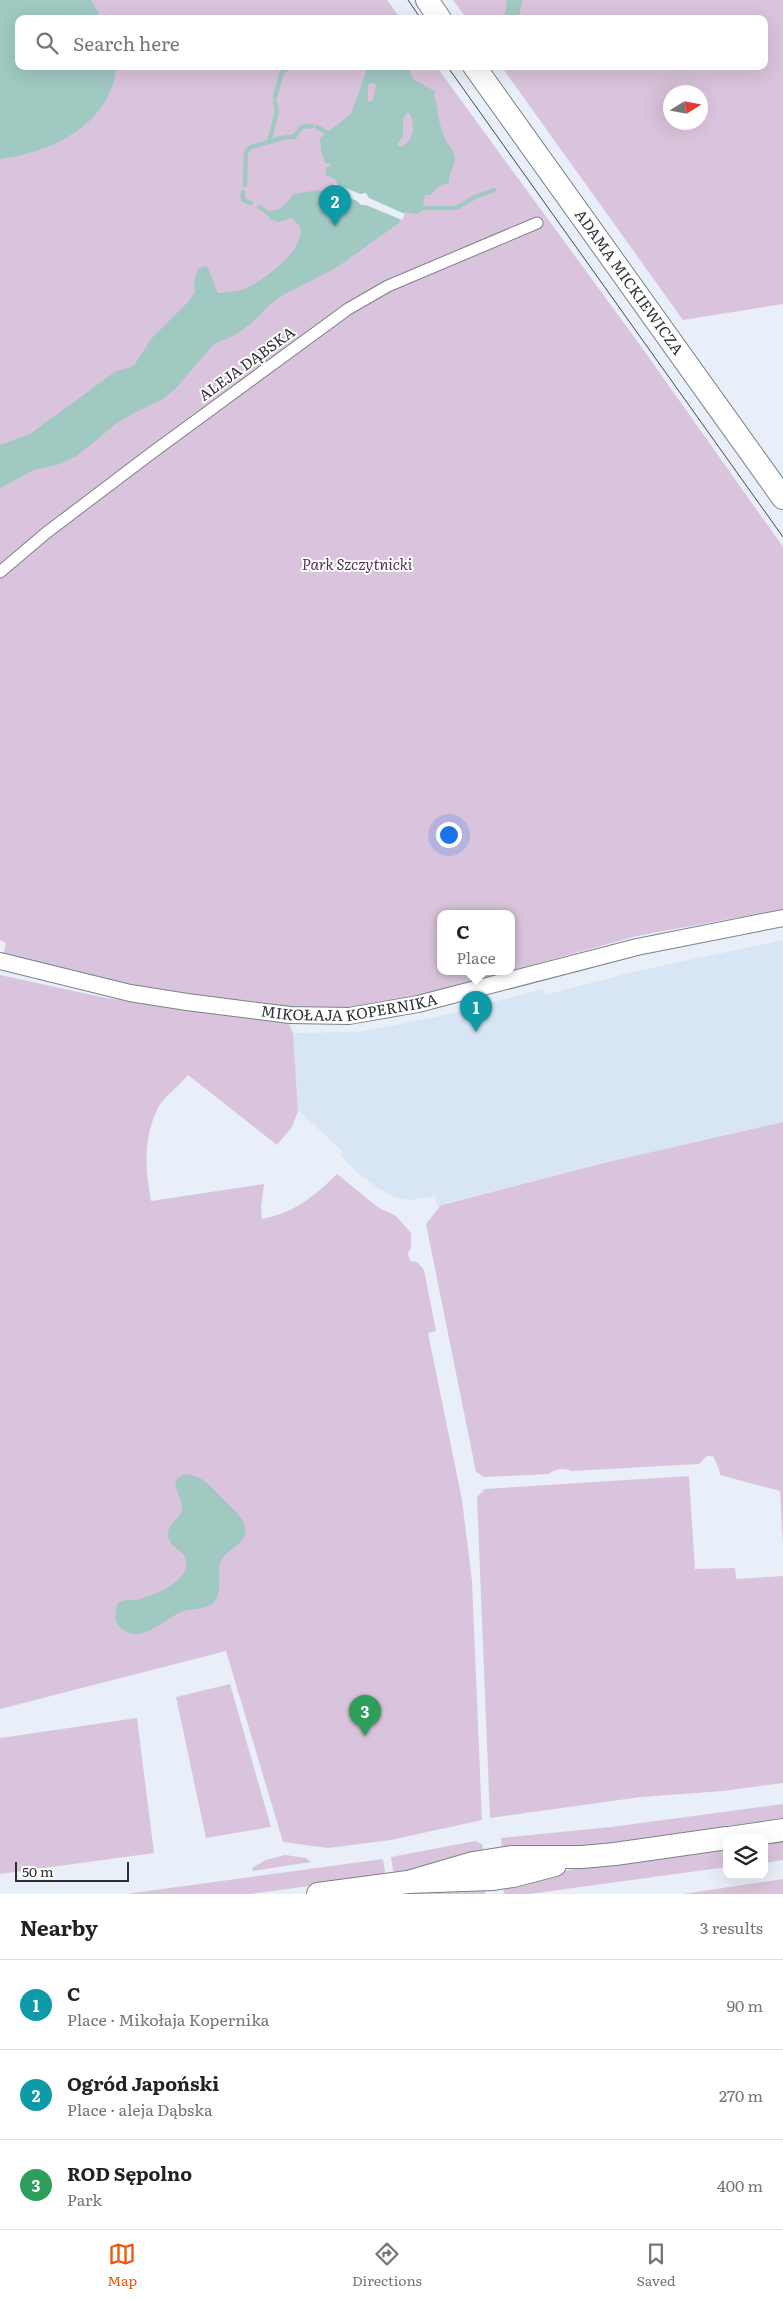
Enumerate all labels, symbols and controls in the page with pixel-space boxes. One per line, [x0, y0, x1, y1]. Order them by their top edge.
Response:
search box [15, 15, 768, 70]
icon: search [33, 29, 61, 57]
text: Search here [73, 29, 180, 57]
north arrow [663, 85, 708, 130]
pin: 2 [319, 185, 351, 226]
street label: ADAMA MICKIEWICZA [570, 204, 690, 359]
street label: ALEJA DĄBSKA [193, 320, 299, 406]
park label: Park Szczytnicki [302, 552, 413, 575]
your location [436, 822, 462, 848]
popup [437, 910, 515, 975]
text: C [456, 917, 470, 945]
text: Place [456, 945, 496, 969]
street label: MIKOŁAJA KOPERNIKA [260, 987, 439, 1026]
pin: 1 [460, 991, 492, 1032]
pin: 3 [349, 1695, 381, 1736]
map controls [723, 1834, 768, 1879]
button: layers [723, 1834, 768, 1879]
scale bar [15, 1859, 129, 1882]
text: 50 m [22, 1861, 54, 1881]
text: Nearby [20, 1911, 98, 1942]
text: 3 results [700, 1915, 763, 1939]
text: C [67, 1979, 81, 2007]
text: 1 [33, 1993, 39, 2017]
text: 90 m [727, 1993, 763, 2017]
text: Place · Mikołaja Kopernika [67, 2007, 270, 2031]
text: Ogród Japoński [67, 2069, 219, 2097]
text: 2 [32, 2083, 40, 2107]
text: 270 m [719, 2083, 763, 2107]
text: Place · aleja Dąbska [67, 2097, 213, 2121]
text: ROD Sępolno [67, 2159, 192, 2187]
text: 3 [32, 2173, 40, 2197]
text: 400 m [717, 2173, 763, 2197]
text: Park [67, 2187, 102, 2211]
tab: Map [107, 2240, 137, 2290]
tab: Directions [352, 2240, 422, 2290]
tab: Saved [637, 2240, 676, 2290]

